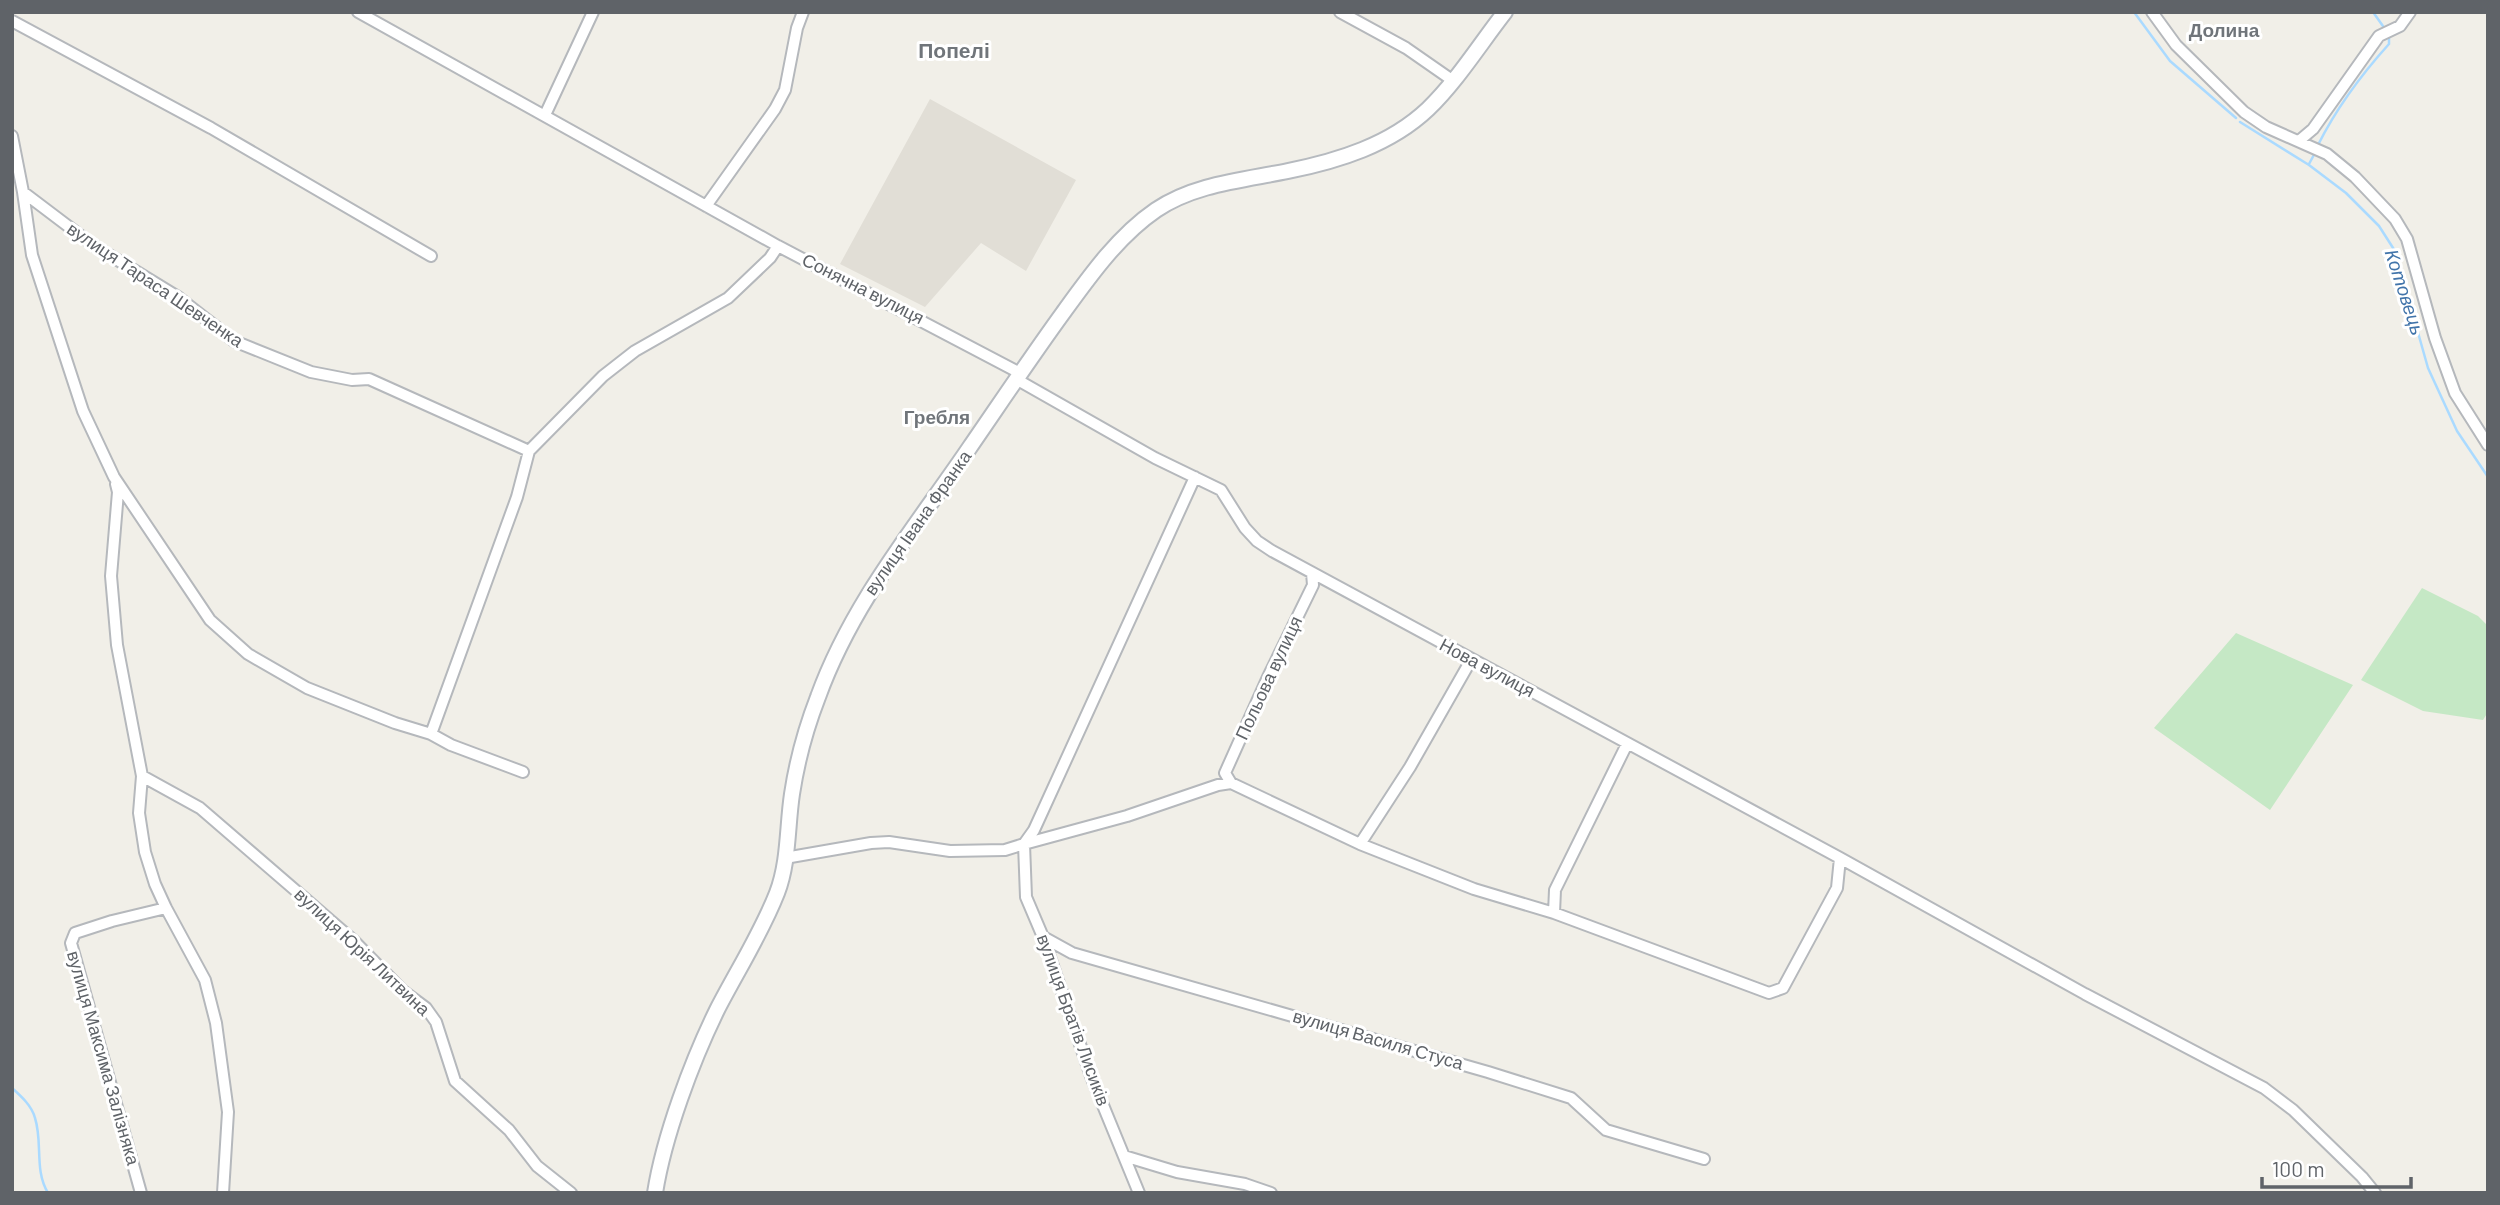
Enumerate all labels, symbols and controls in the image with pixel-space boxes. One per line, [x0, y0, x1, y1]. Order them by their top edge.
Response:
district label: Долина [2189, 18, 2260, 41]
district label: Попелі [918, 37, 990, 62]
street label: вулиця Тараса Шевченка [63, 217, 249, 352]
water label: Котовець [2381, 246, 2430, 338]
street label: Сонячна вулиця [799, 248, 928, 328]
district label: Гребля [904, 405, 970, 428]
street label: вулиця Івана Франка [859, 445, 976, 599]
street label: Польова вулиця [1230, 612, 1306, 743]
street label: Нова вулиця [1436, 633, 1539, 701]
street label: вулиця Юрія Литвина [290, 883, 436, 1020]
street label: вулиця Братів Лисиків [1033, 931, 1115, 1109]
street label: вулиця Максима Залізняка [63, 948, 145, 1168]
street label: вулиця Василя Стуса [1291, 1004, 1467, 1074]
scale bar [2262, 1146, 2411, 1190]
text: 100 m [2272, 1156, 2325, 1181]

